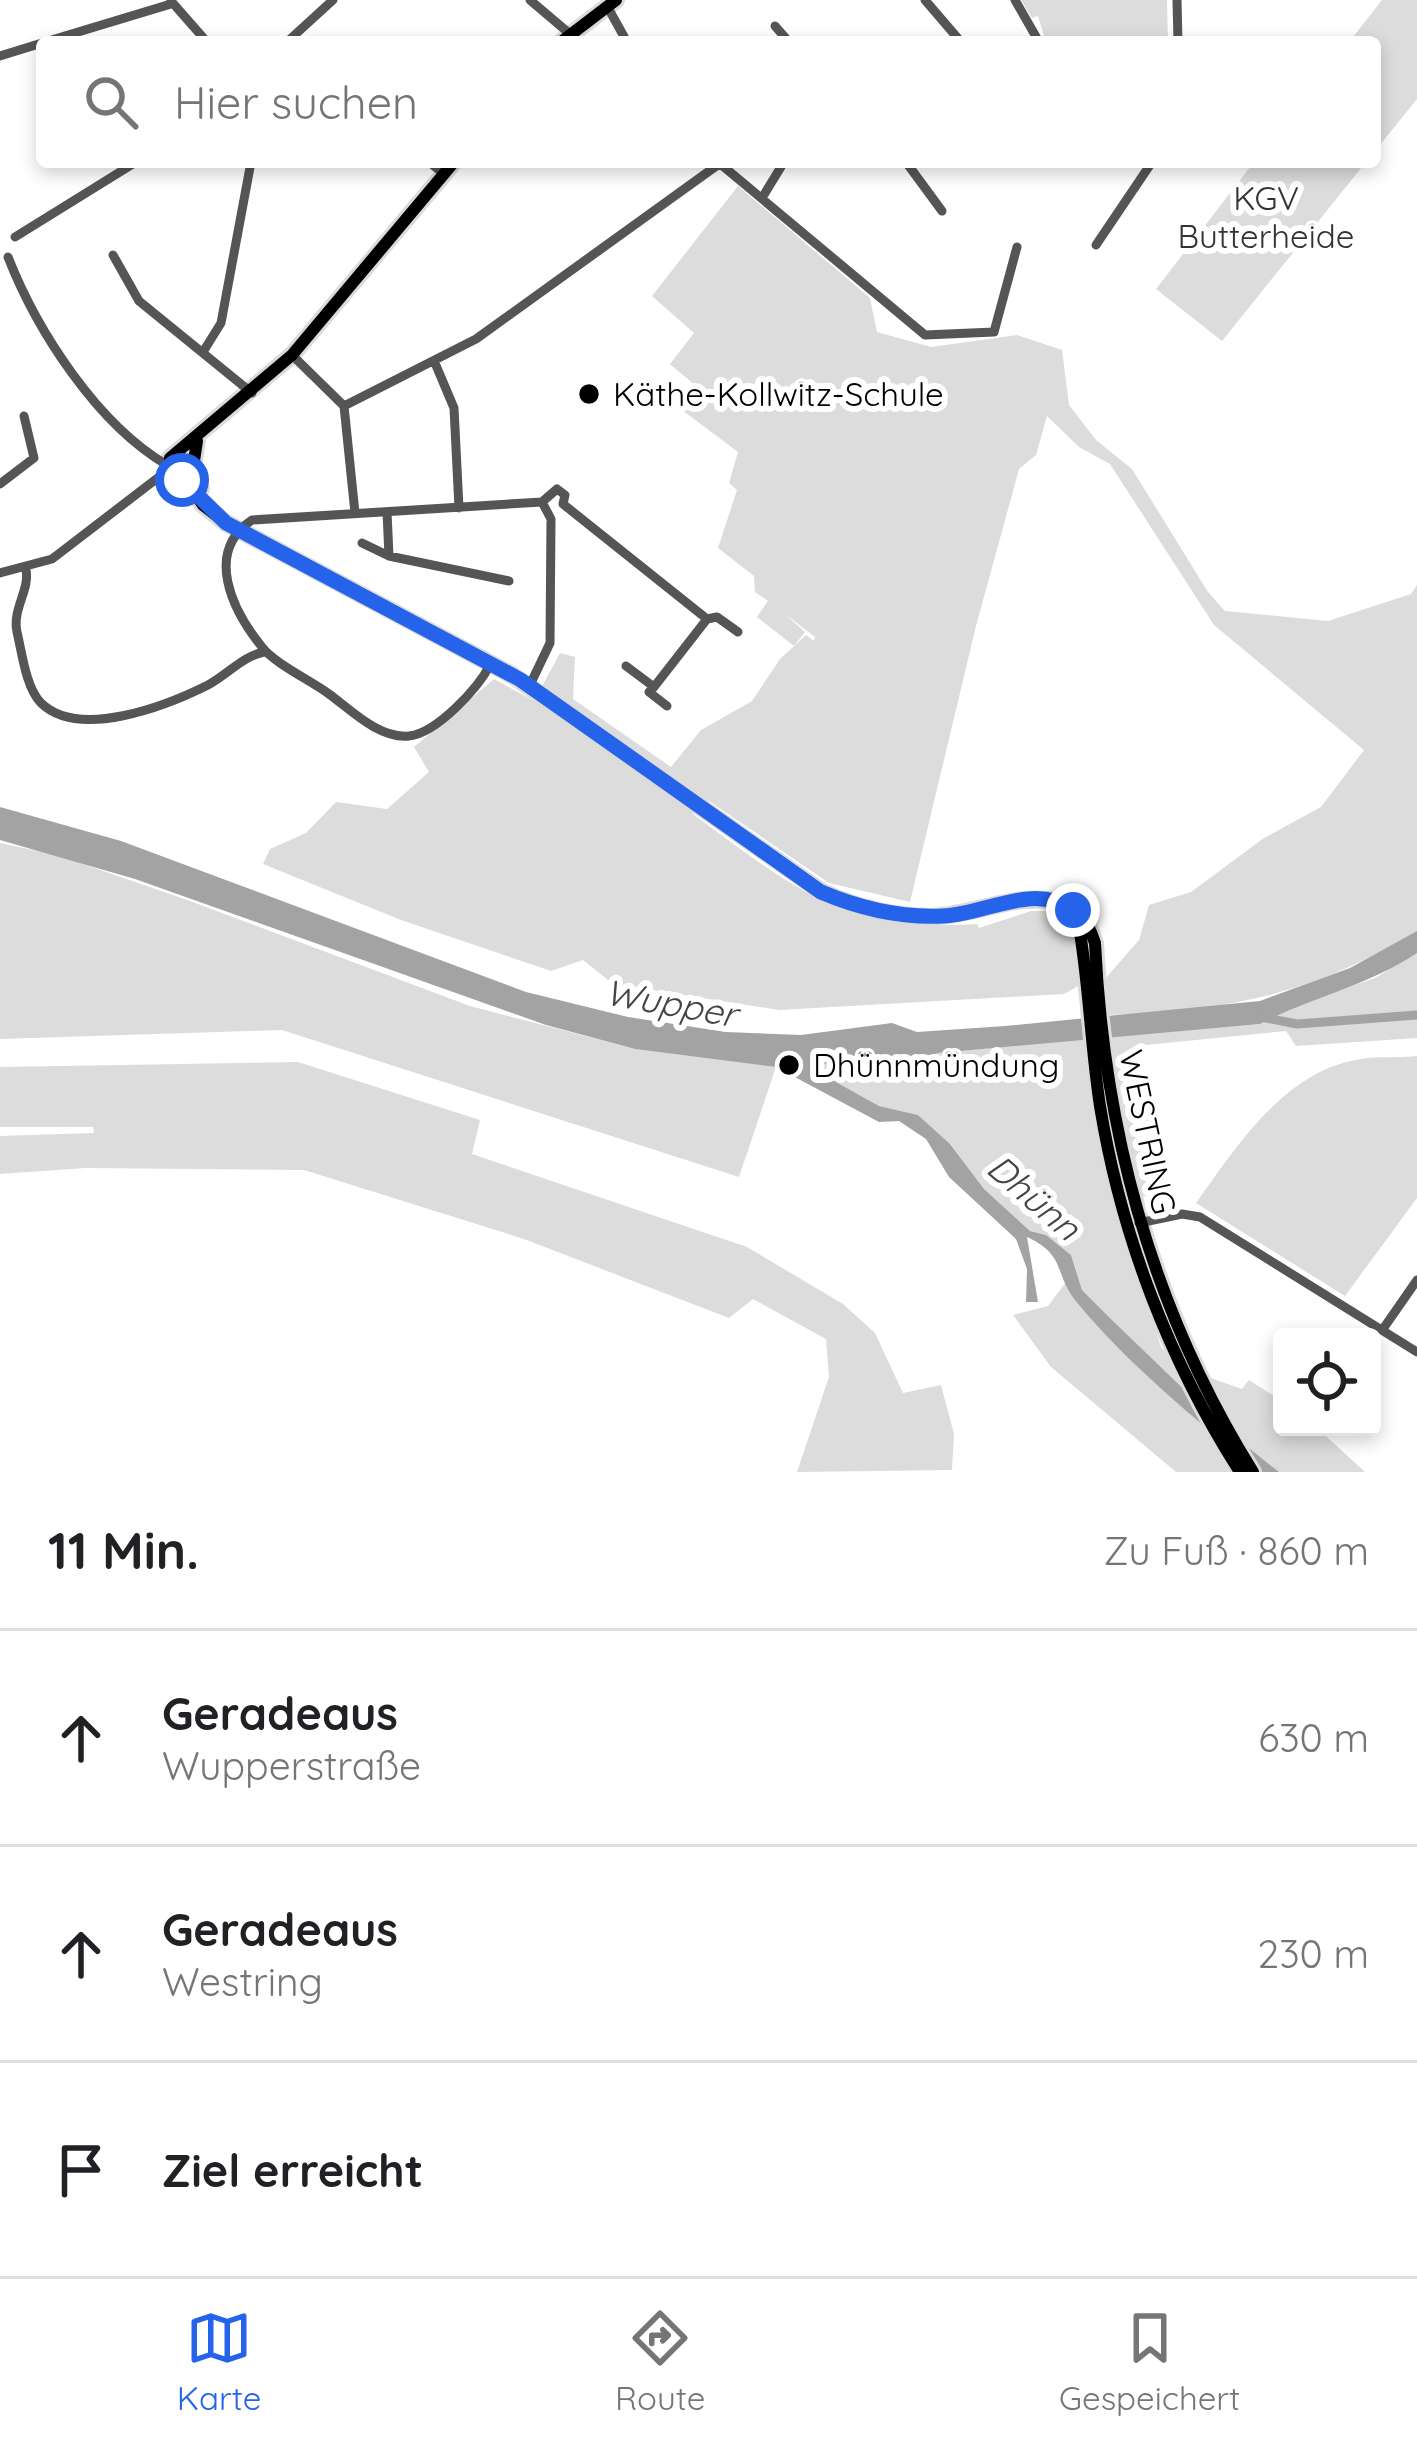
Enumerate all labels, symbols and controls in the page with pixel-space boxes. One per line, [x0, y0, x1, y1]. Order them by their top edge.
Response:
search box [36, 36, 1381, 168]
icon: search [78, 69, 144, 135]
text: Hier suchen [174, 74, 418, 130]
park label: KGV Butterheide [1178, 177, 1354, 256]
place label: Käthe-Kollwitz-Schule [613, 373, 944, 414]
marker: Käthe-Kollwitz-Schule [576, 381, 602, 407]
route start [155, 453, 209, 507]
route end [1046, 883, 1100, 937]
water label: Wupper [602, 969, 744, 1037]
place label: Dhünnmündung [813, 1044, 1059, 1085]
street label: WESTRING [1111, 1046, 1186, 1218]
marker: Dhünnmündung [776, 1052, 802, 1078]
water label: Dhünn [979, 1144, 1091, 1250]
map controls [1273, 1328, 1381, 1436]
button: locate [1273, 1328, 1381, 1436]
text: 11 Min. [48, 1518, 199, 1582]
text: Zu Fuß · 860 m [1104, 1526, 1369, 1575]
text: Geradeaus [162, 1685, 398, 1741]
icon: ahead [48, 1705, 114, 1771]
text: 630 m [1258, 1713, 1369, 1762]
text: Wupperstraße [162, 1741, 421, 1790]
text: Geradeaus [162, 1901, 398, 1957]
icon: ahead [48, 1921, 114, 1987]
text: 230 m [1258, 1929, 1369, 1978]
text: Westring [162, 1957, 323, 2006]
icon: arrive [48, 2137, 114, 2203]
text: Ziel erreicht [162, 2142, 423, 2198]
tab: Karte [177, 2305, 261, 2418]
tab: Route [615, 2305, 705, 2418]
tab: Gespeichert [1059, 2305, 1240, 2418]

